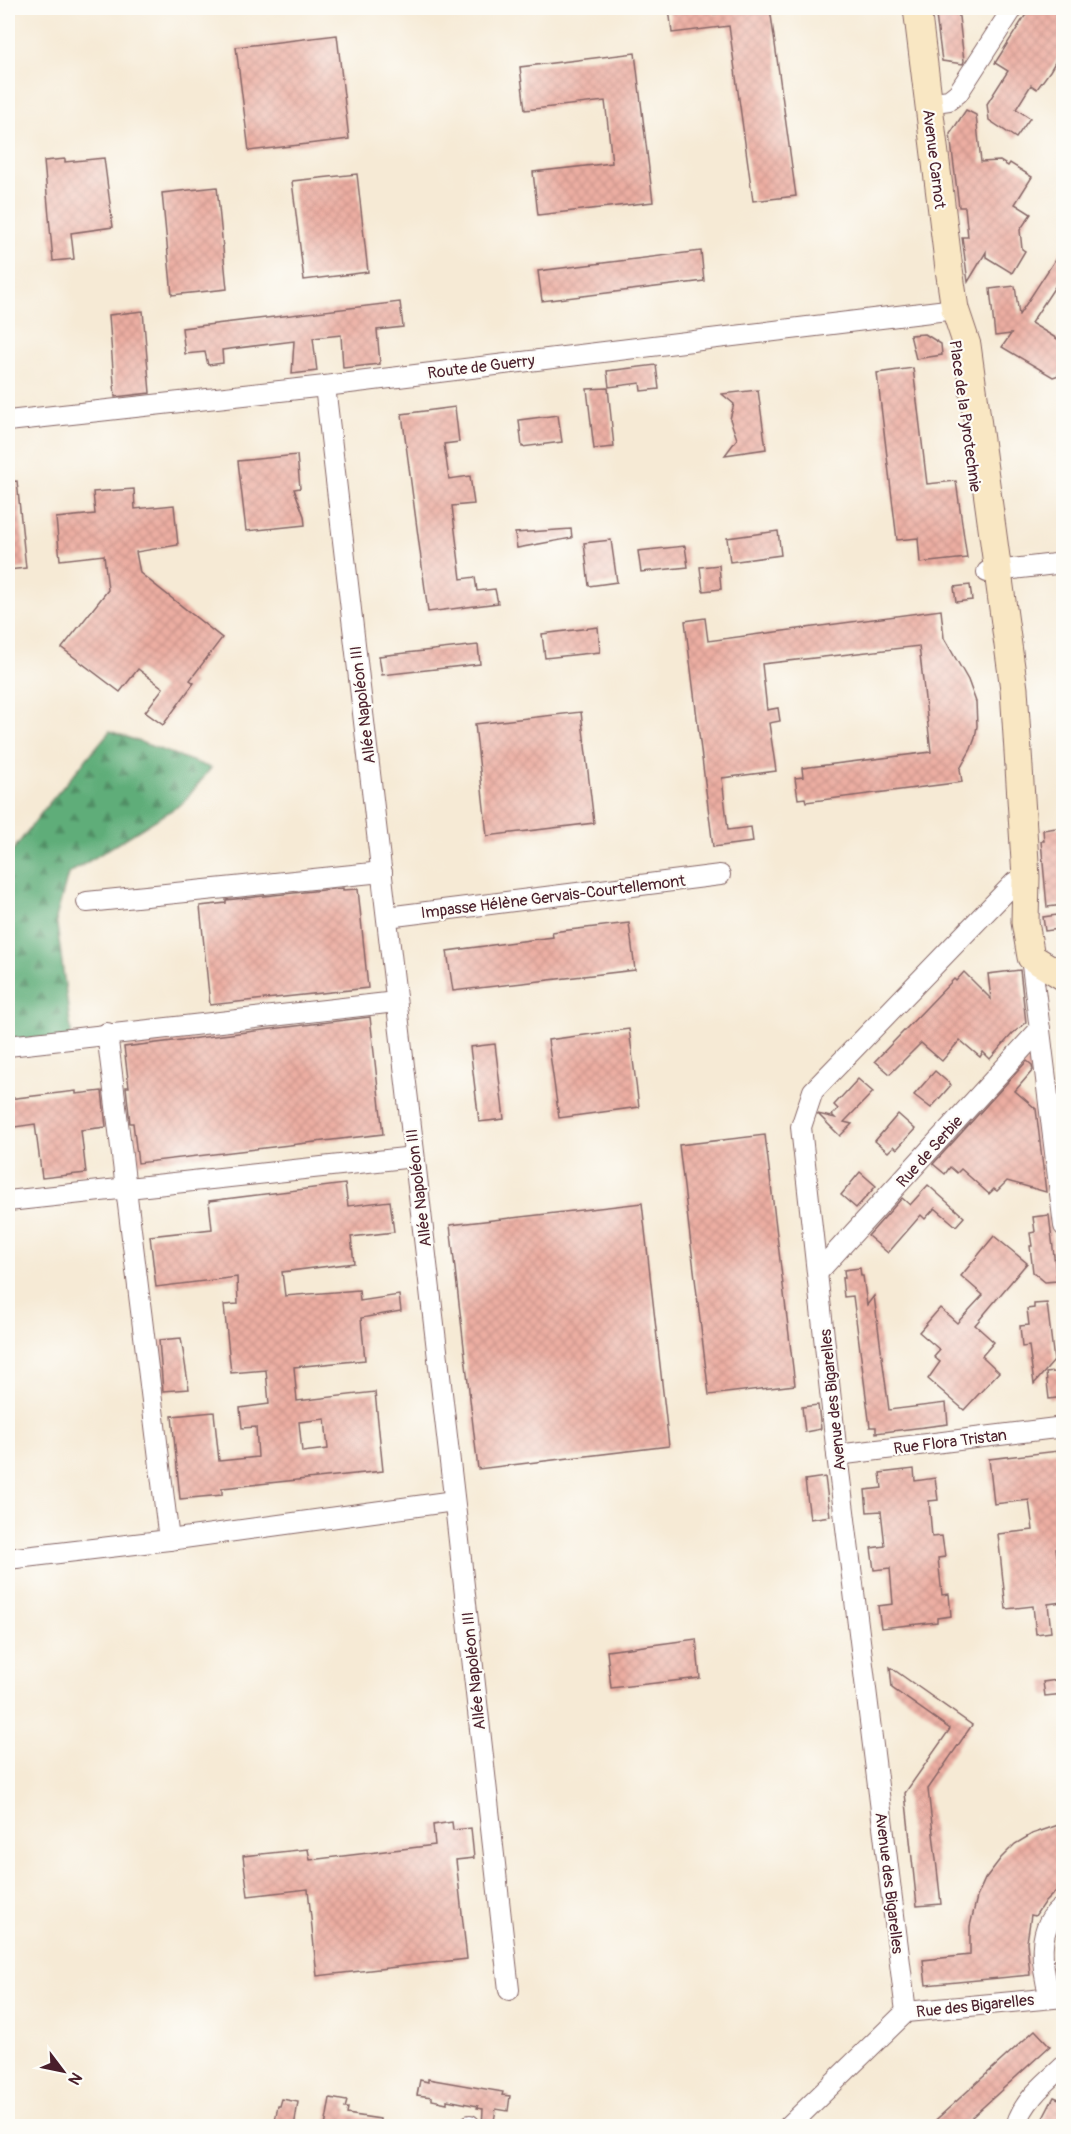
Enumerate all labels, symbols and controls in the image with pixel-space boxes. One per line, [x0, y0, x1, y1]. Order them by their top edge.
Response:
street label: Avenue Carnot [918, 108, 950, 211]
street label: Place de la Pyrotechnie [944, 339, 986, 493]
street label: Route de Guerry [426, 350, 536, 383]
street label: Allée Napoléon III [346, 645, 380, 765]
street label: Impasse Hélène Gervais-Courtellemont [420, 871, 687, 923]
street label: Rue de Serbie [892, 1112, 967, 1192]
street label: Allée Napoléon III [402, 1128, 436, 1248]
street label: Avenue des Bigarelles [816, 1328, 850, 1472]
street label: Rue Flora Tristan [892, 1425, 1008, 1459]
street label: Allée Napoléon III [458, 1611, 490, 1731]
street label: Avenue des Bigarelles [870, 1811, 908, 1955]
street label: Rue des Bigarelles [915, 1990, 1035, 2022]
north arrow [33, 2041, 93, 2101]
text: N [63, 2069, 86, 2088]

